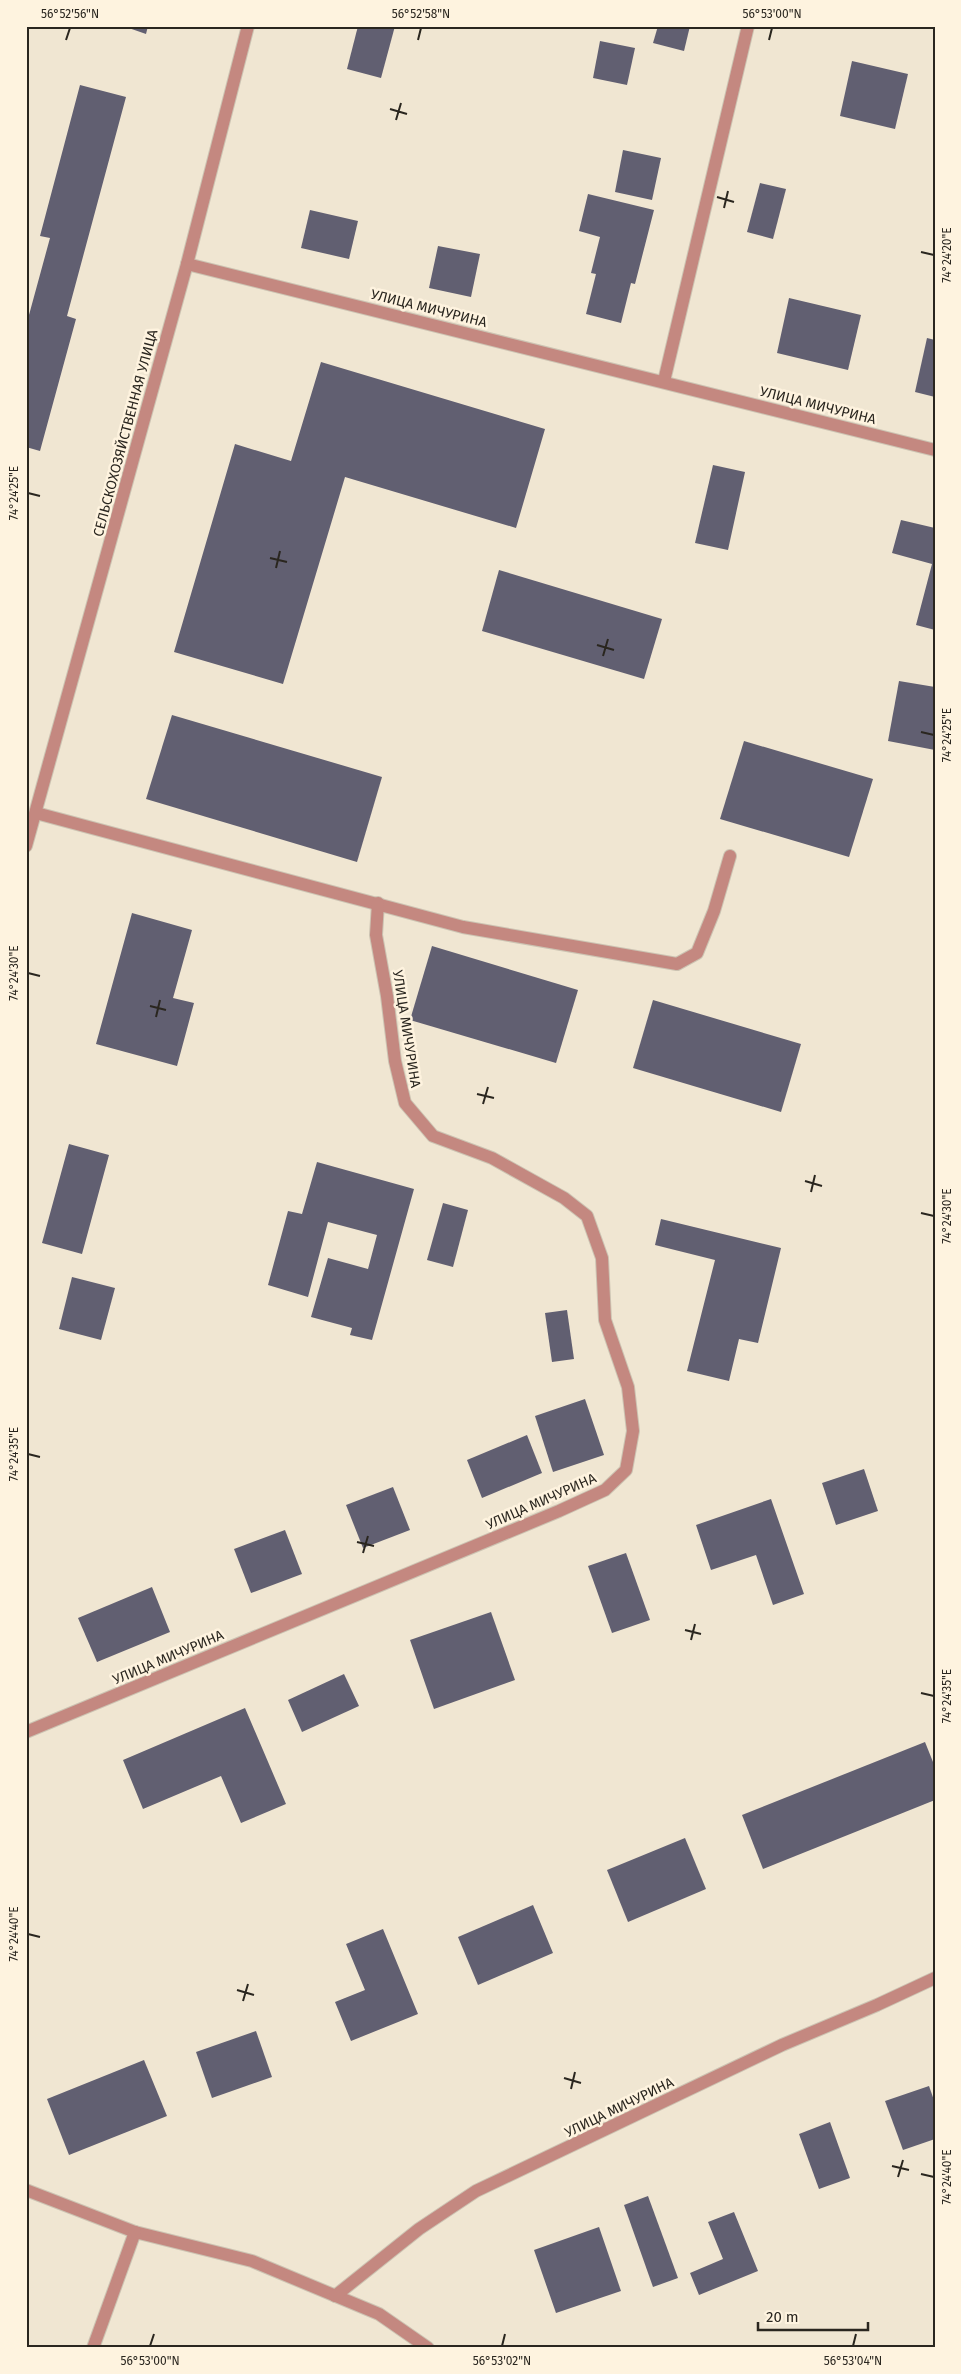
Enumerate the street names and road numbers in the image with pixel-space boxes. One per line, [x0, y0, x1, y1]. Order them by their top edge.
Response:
street label: УЛИЦА МИЧУРИНА [369, 286, 489, 331]
street label: СЕЛЬСКОХОЗЯЙСТВЕННАЯ УЛИЦА [90, 328, 161, 539]
street label: УЛИЦА МИЧУРИНА [758, 383, 878, 428]
street label: УЛИЦА МИЧУРИНА [389, 969, 424, 1089]
street label: УЛИЦА МИЧУРИНА [483, 1470, 599, 1533]
street label: УЛИЦА МИЧУРИНА [110, 1626, 226, 1689]
street label: УЛИЦА МИЧУРИНА [562, 2074, 676, 2141]

